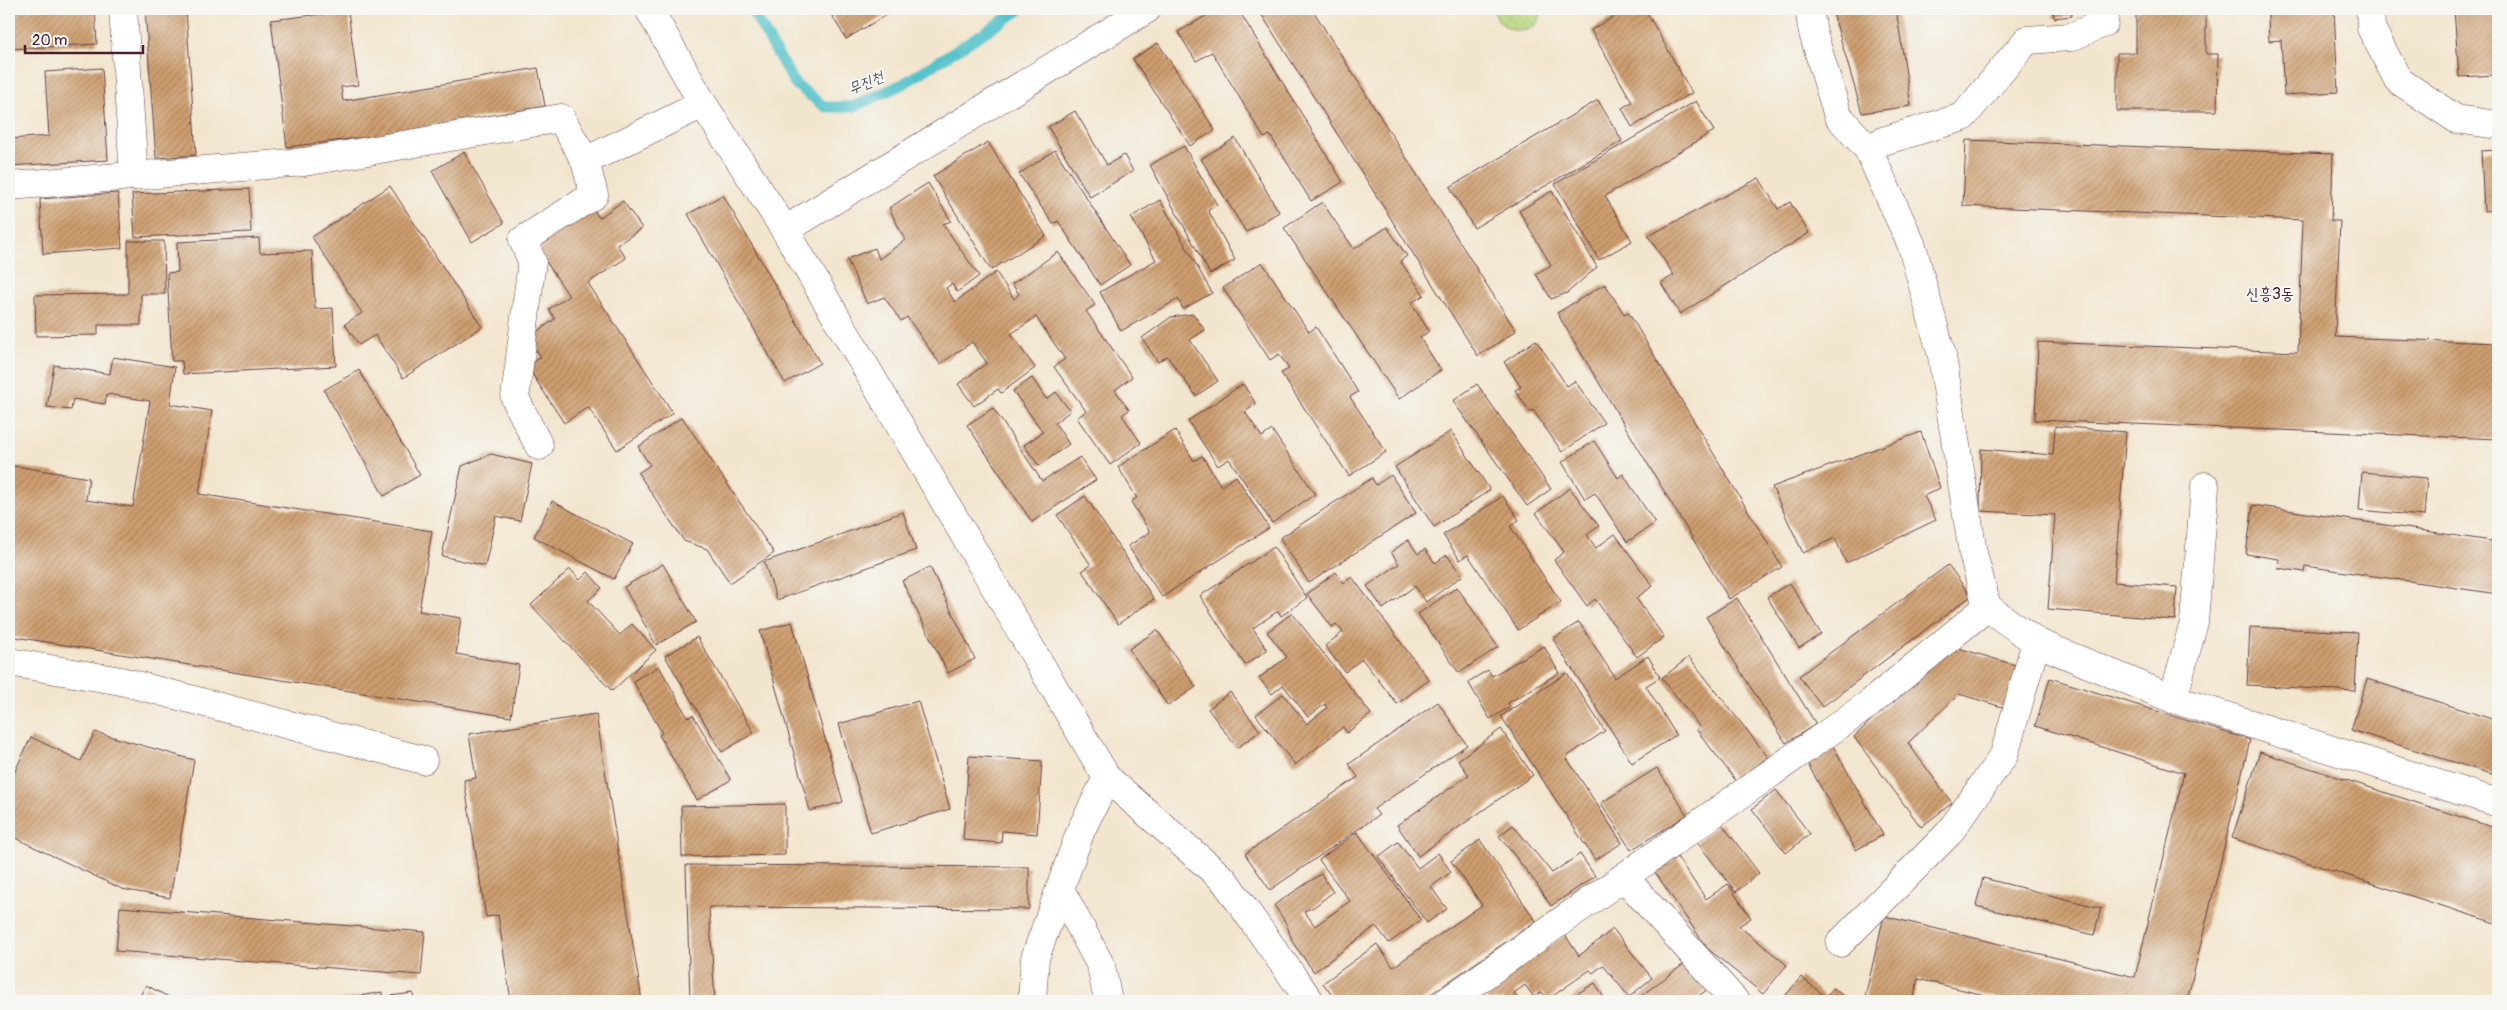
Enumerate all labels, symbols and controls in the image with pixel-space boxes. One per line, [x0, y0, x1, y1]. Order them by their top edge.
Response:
scale bar [25, 22, 142, 54]
text: 20 m [32, 31, 67, 50]
water label: 무진천 [846, 66, 888, 99]
district label: 신흥3동 [2246, 284, 2294, 304]

